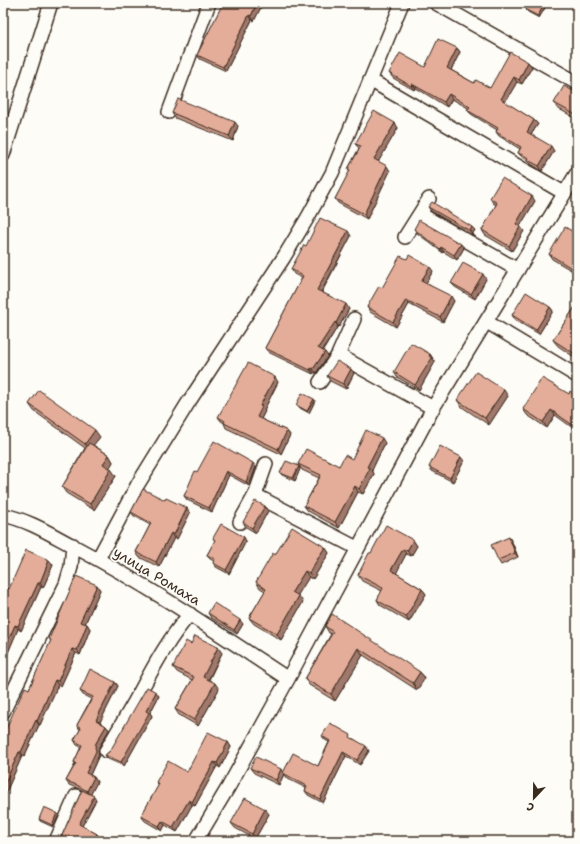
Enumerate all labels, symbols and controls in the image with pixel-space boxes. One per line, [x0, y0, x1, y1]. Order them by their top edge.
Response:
street label: улица Ромаха [110, 543, 204, 609]
north arrow [514, 778, 554, 818]
text: С [524, 798, 536, 815]

